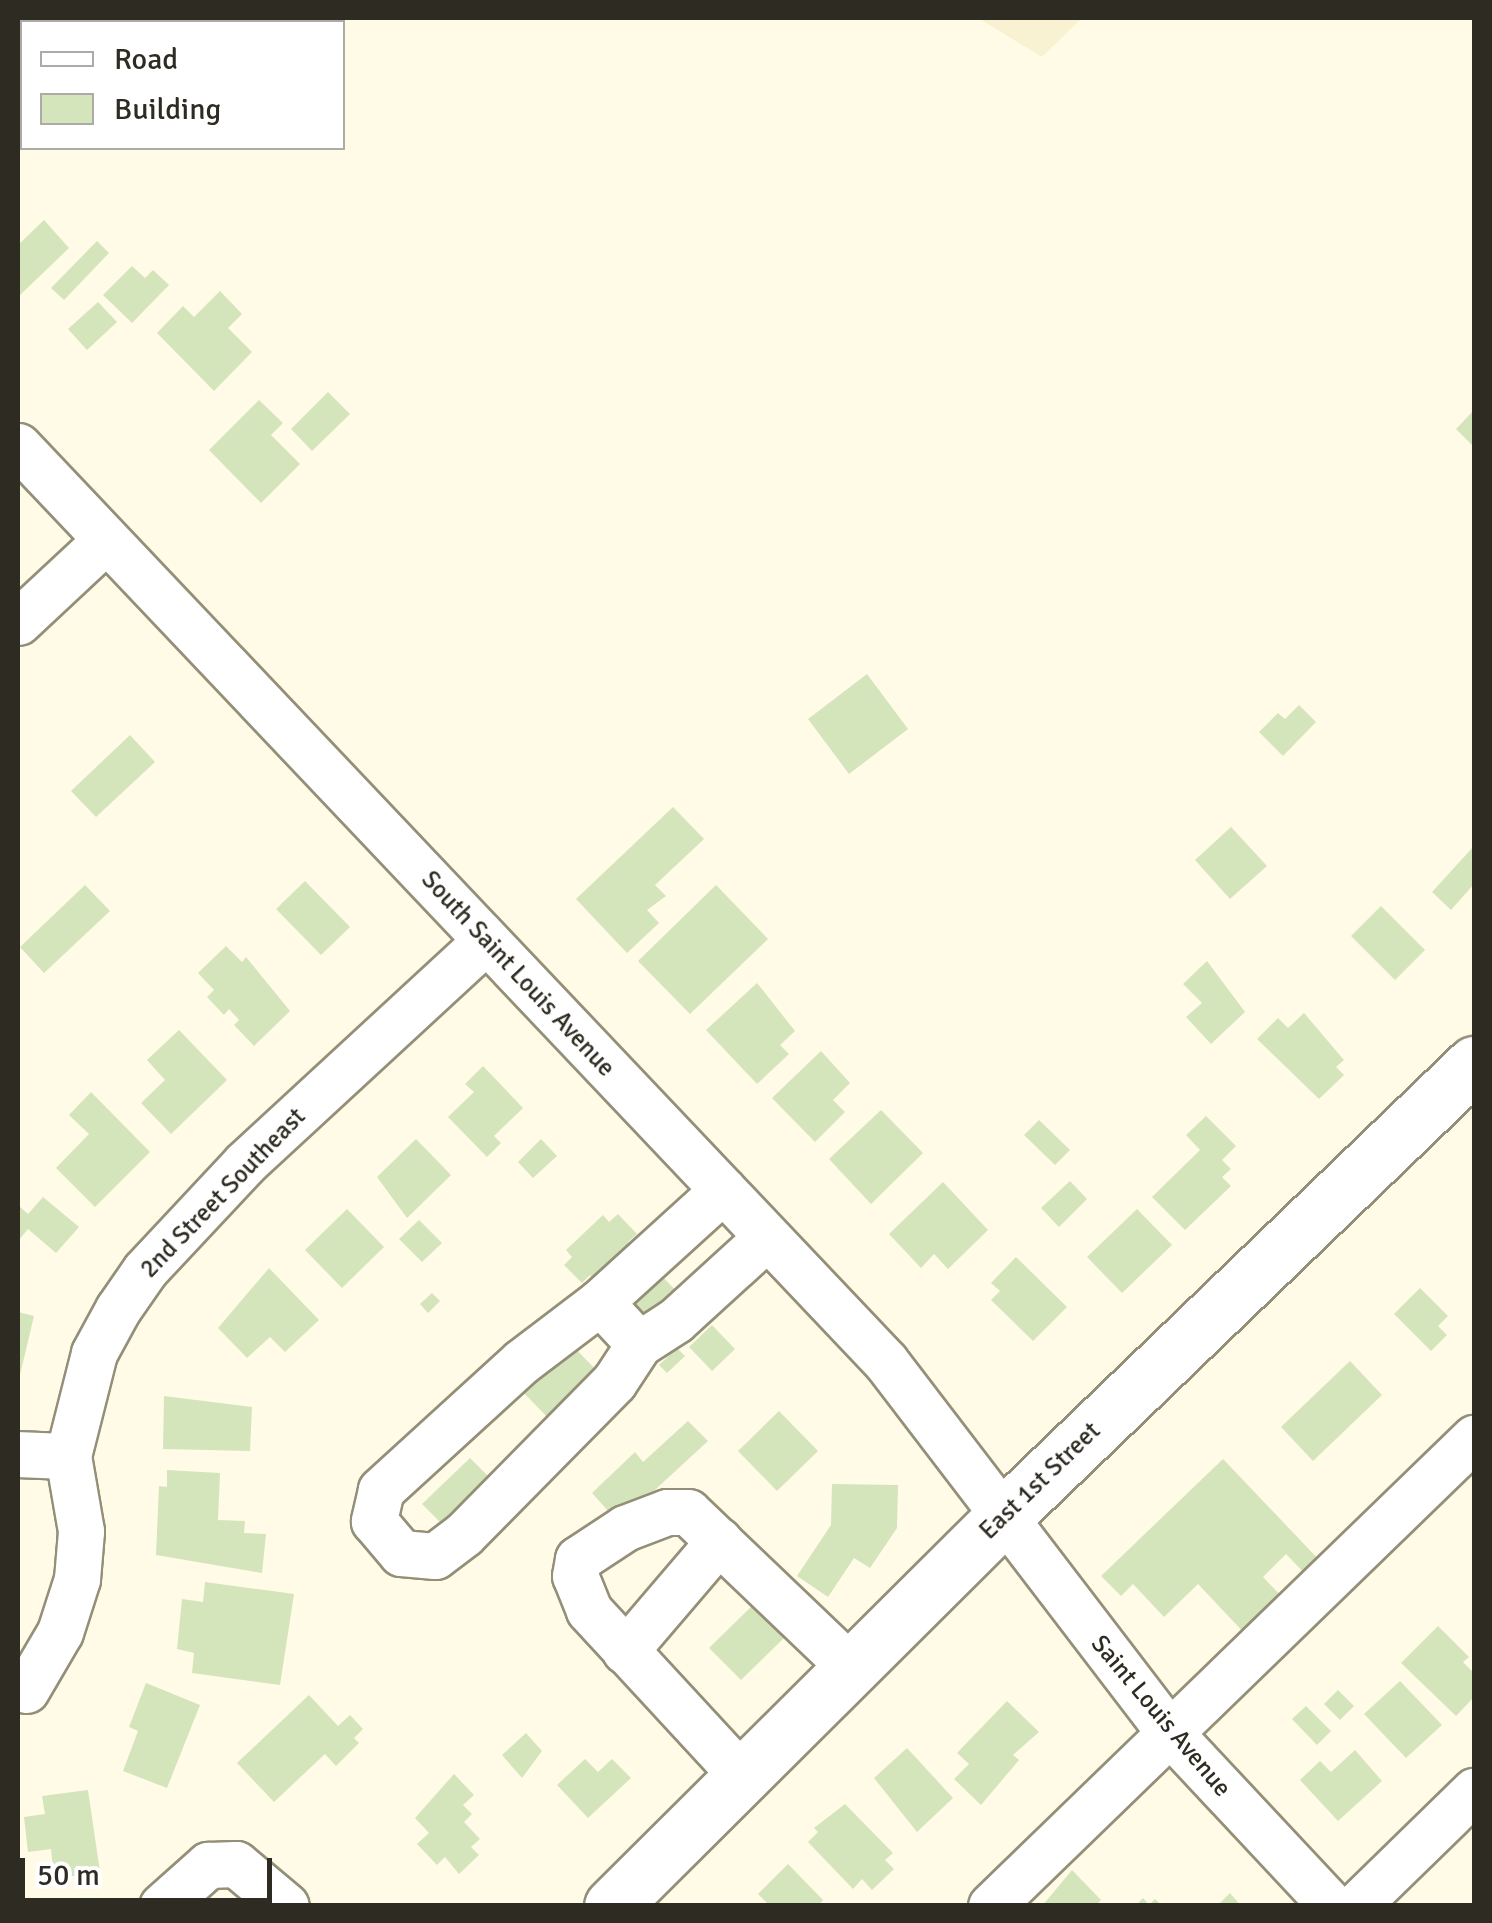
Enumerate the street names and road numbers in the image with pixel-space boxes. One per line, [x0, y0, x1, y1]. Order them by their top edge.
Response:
street label: South Saint Louis Avenue [415, 865, 621, 1083]
street label: 2nd Street Southeast [134, 1102, 312, 1284]
street label: East 1st Street [974, 1416, 1106, 1546]
street label: Saint Louis Avenue [1085, 1629, 1237, 1803]

